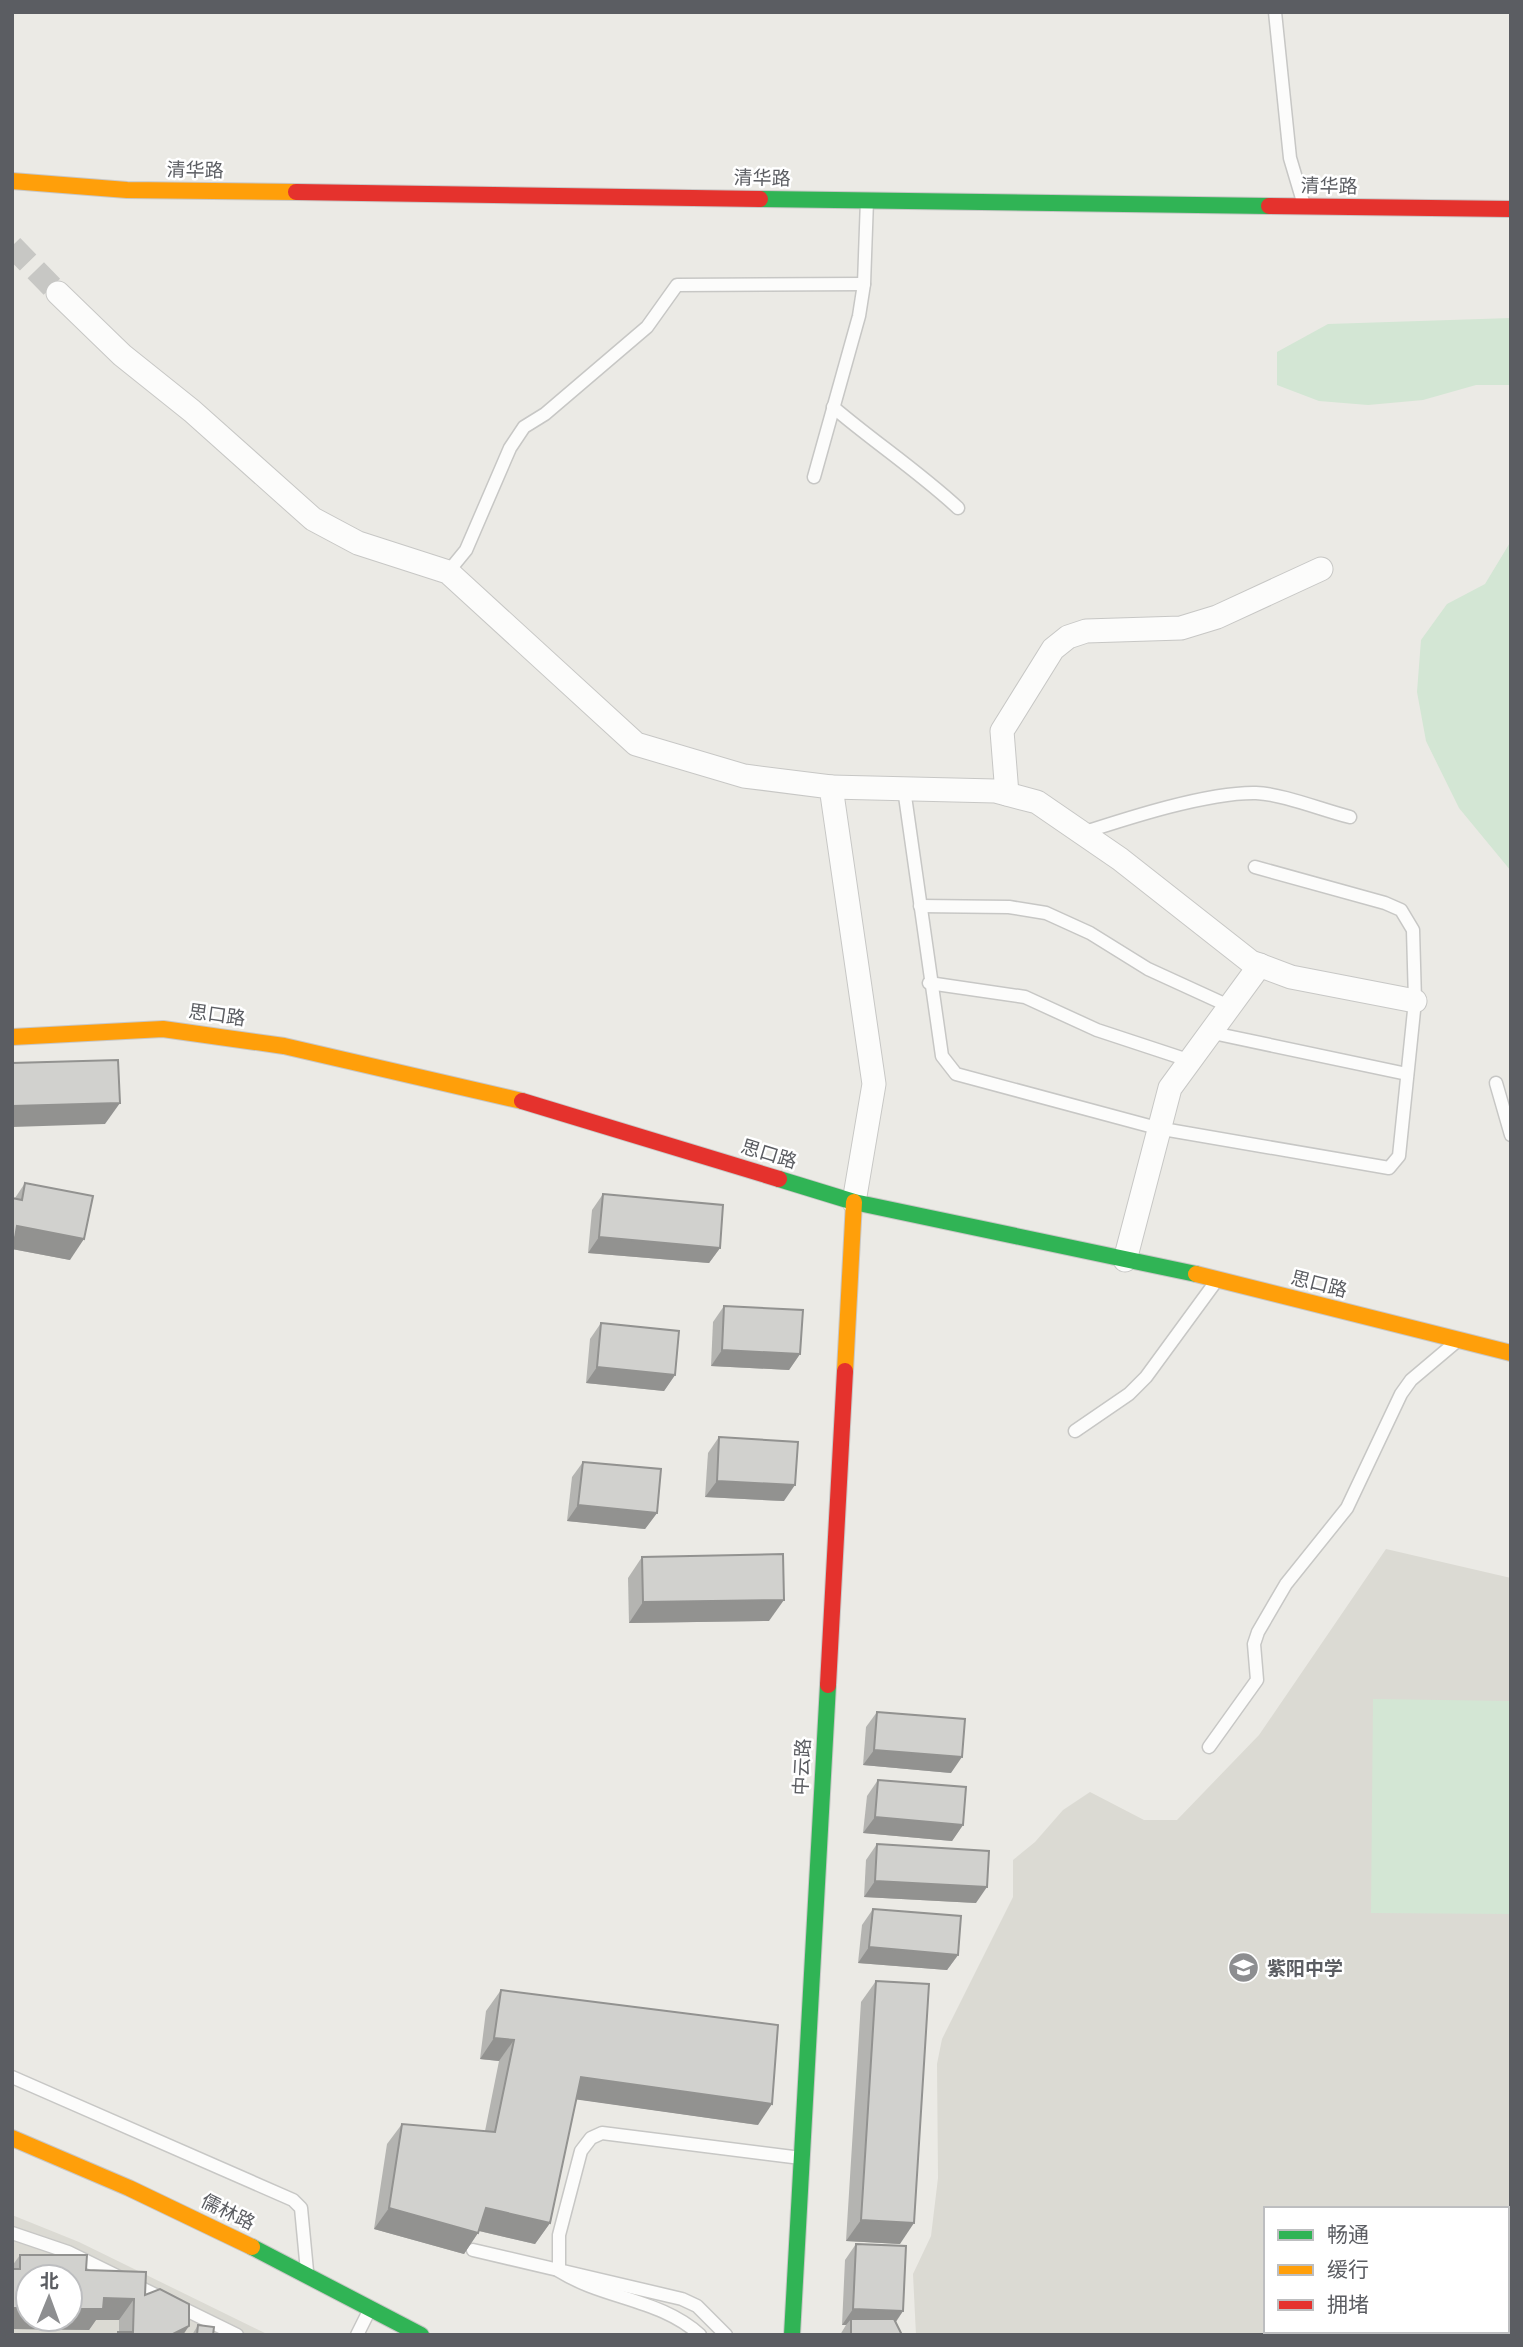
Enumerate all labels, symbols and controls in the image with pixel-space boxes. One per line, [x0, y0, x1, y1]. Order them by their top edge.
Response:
street label: 清华路 [166, 156, 224, 184]
street label: 清华路 [733, 164, 791, 192]
street label: 清华路 [1300, 172, 1358, 200]
street label: 思口路 [187, 998, 247, 1032]
street label: 思口路 [738, 1133, 800, 1175]
street label: 思口路 [1288, 1264, 1350, 1304]
street label: 中云路 [787, 1738, 817, 1796]
school or university icon: 紫阳中学 [1227, 1951, 1261, 1985]
place label: 紫阳中学 [1267, 1955, 1343, 1982]
street label: 儒林路 [196, 2187, 260, 2237]
legend [1264, 2207, 1509, 2333]
text: 畅通 [1327, 2220, 1369, 2249]
text: 缓行 [1327, 2255, 1369, 2284]
north arrow [14, 2263, 84, 2333]
text: 北 [40, 2268, 59, 2295]
text: 拥堵 [1327, 2290, 1369, 2319]

